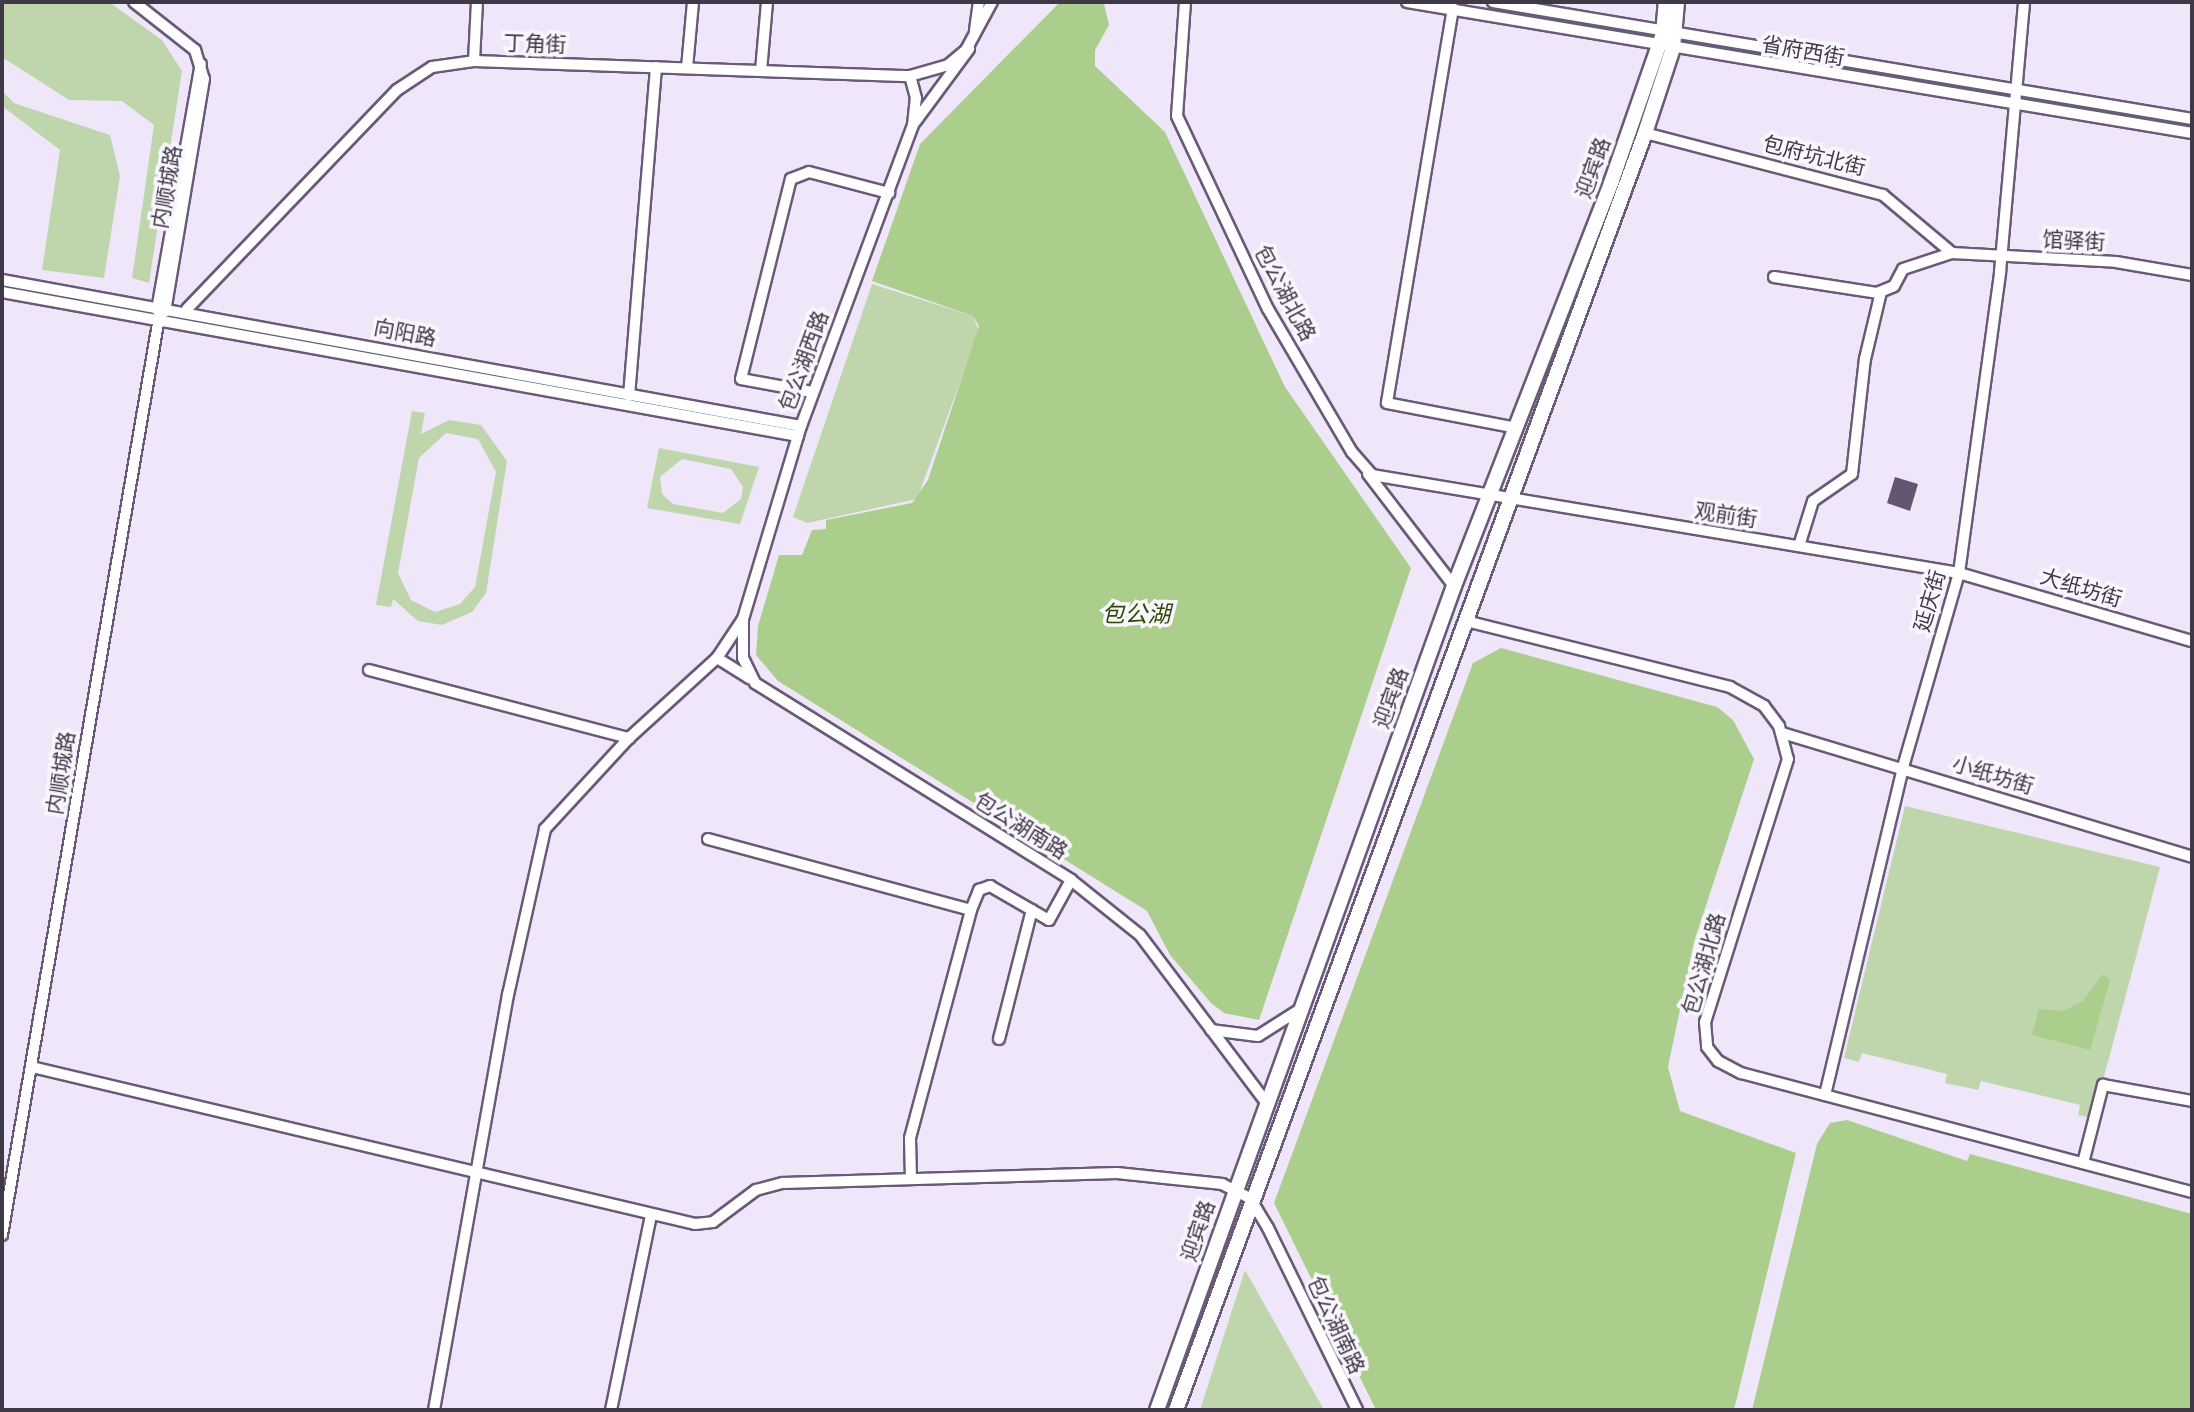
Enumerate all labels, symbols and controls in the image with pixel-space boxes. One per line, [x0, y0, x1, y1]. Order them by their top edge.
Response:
street label: 丁角街 [503, 30, 567, 58]
street label: 省府西街 [1759, 31, 1847, 71]
street label: 包府坑北街 [1760, 131, 1868, 181]
street label: 迎宾路 [1570, 134, 1616, 202]
street label: 内顺城路 [147, 143, 187, 231]
street label: 馆驿街 [2042, 227, 2106, 255]
street label: 包公湖北路 [1249, 241, 1321, 345]
street label: 包公湖西路 [774, 307, 834, 415]
street label: 向阳路 [372, 315, 438, 351]
street label: 观前街 [1693, 498, 1759, 532]
street label: 大纸坊街 [2037, 564, 2125, 612]
street label: 延庆街 [1909, 567, 1951, 635]
water label: 包公湖 [1102, 601, 1170, 629]
street label: 迎宾路 [1368, 664, 1414, 732]
street label: 内顺城路 [42, 730, 80, 816]
street label: 小纸坊街 [1949, 751, 2037, 799]
street label: 包公湖南路 [970, 787, 1072, 865]
street label: 包公湖北路 [1677, 910, 1731, 1018]
street label: 迎宾路 [1176, 1197, 1220, 1265]
street label: 包公湖南路 [1302, 1272, 1370, 1378]

